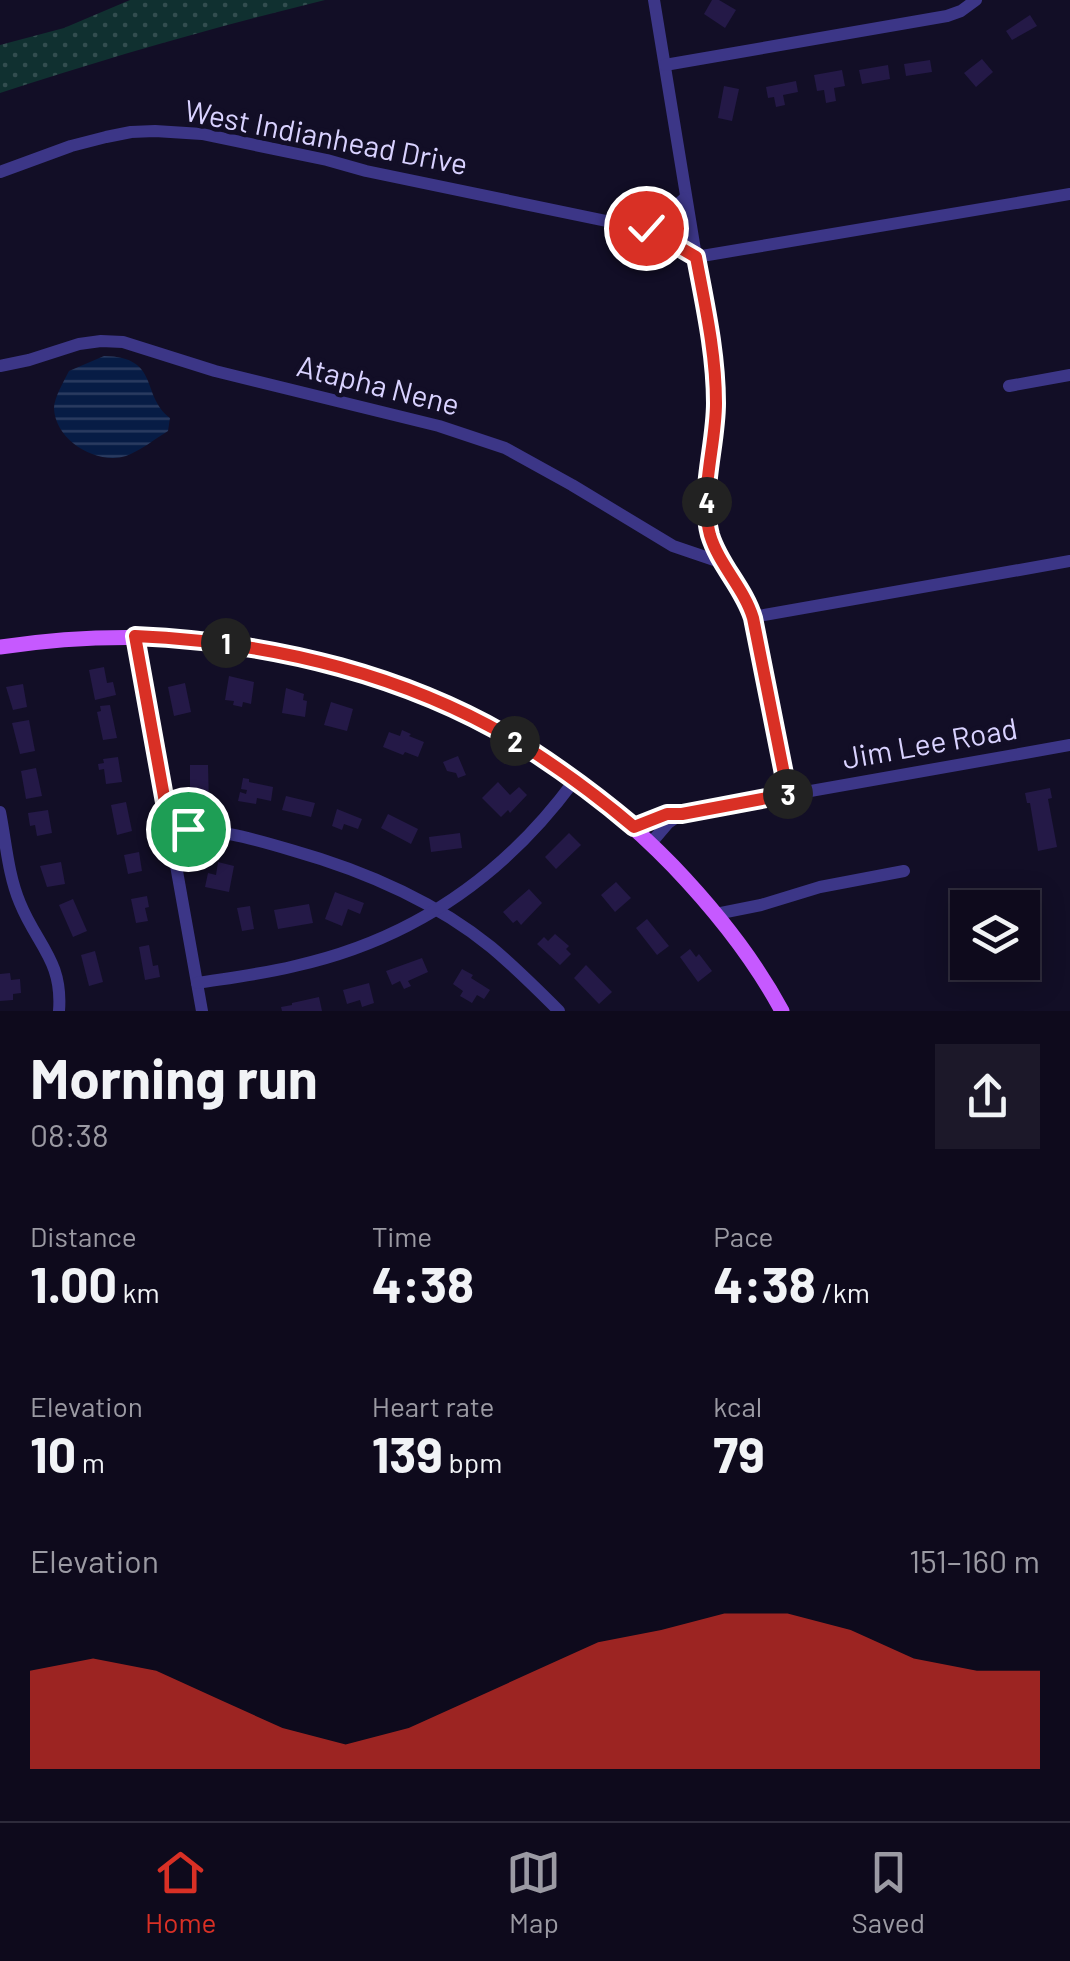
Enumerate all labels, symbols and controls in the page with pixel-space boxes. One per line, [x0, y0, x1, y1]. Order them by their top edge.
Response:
street label: West Indianhead Drive [182, 91, 471, 181]
pin [604, 186, 689, 271]
icon: check [619, 201, 674, 256]
street label: Atapha Nene [293, 346, 464, 422]
pin: 4 [682, 477, 732, 527]
text: 4 [699, 485, 715, 519]
pin: 1 [201, 618, 251, 668]
text: 1 [221, 626, 231, 660]
street label: Jim Lee Road [839, 709, 1020, 775]
pin: 2 [490, 716, 540, 766]
text: 2 [507, 724, 523, 758]
pin: 3 [763, 769, 813, 819]
text: 3 [780, 777, 796, 811]
pin [146, 787, 231, 872]
icon: arrive [161, 802, 216, 857]
map controls [950, 890, 1040, 980]
button: layers [950, 890, 1040, 980]
text: Morning run [30, 1044, 318, 1110]
button: share [935, 1044, 1040, 1149]
text: 08:38 [30, 1115, 109, 1153]
text: Distance [30, 1219, 137, 1253]
text: Time [372, 1219, 432, 1253]
text: Pace [713, 1219, 774, 1253]
text: 1.00 [30, 1253, 117, 1313]
text: 4:38 [372, 1253, 474, 1313]
text: 4:38 [713, 1253, 816, 1313]
text: km [117, 1275, 160, 1309]
text: /km [816, 1275, 870, 1309]
text: Elevation [30, 1389, 143, 1423]
text: Heart rate [372, 1389, 494, 1423]
text: kcal [713, 1389, 762, 1423]
text: 10 [30, 1423, 76, 1483]
text: 139 [372, 1423, 443, 1483]
text: 79 [713, 1423, 765, 1483]
text: m [76, 1445, 105, 1479]
text: bpm [443, 1445, 502, 1479]
text: Elevation [30, 1541, 159, 1579]
text: 151–160 m [909, 1541, 1040, 1579]
tab: Home [145, 1845, 216, 1939]
tab: Map [506, 1845, 561, 1939]
tab: Saved [852, 1845, 925, 1939]

